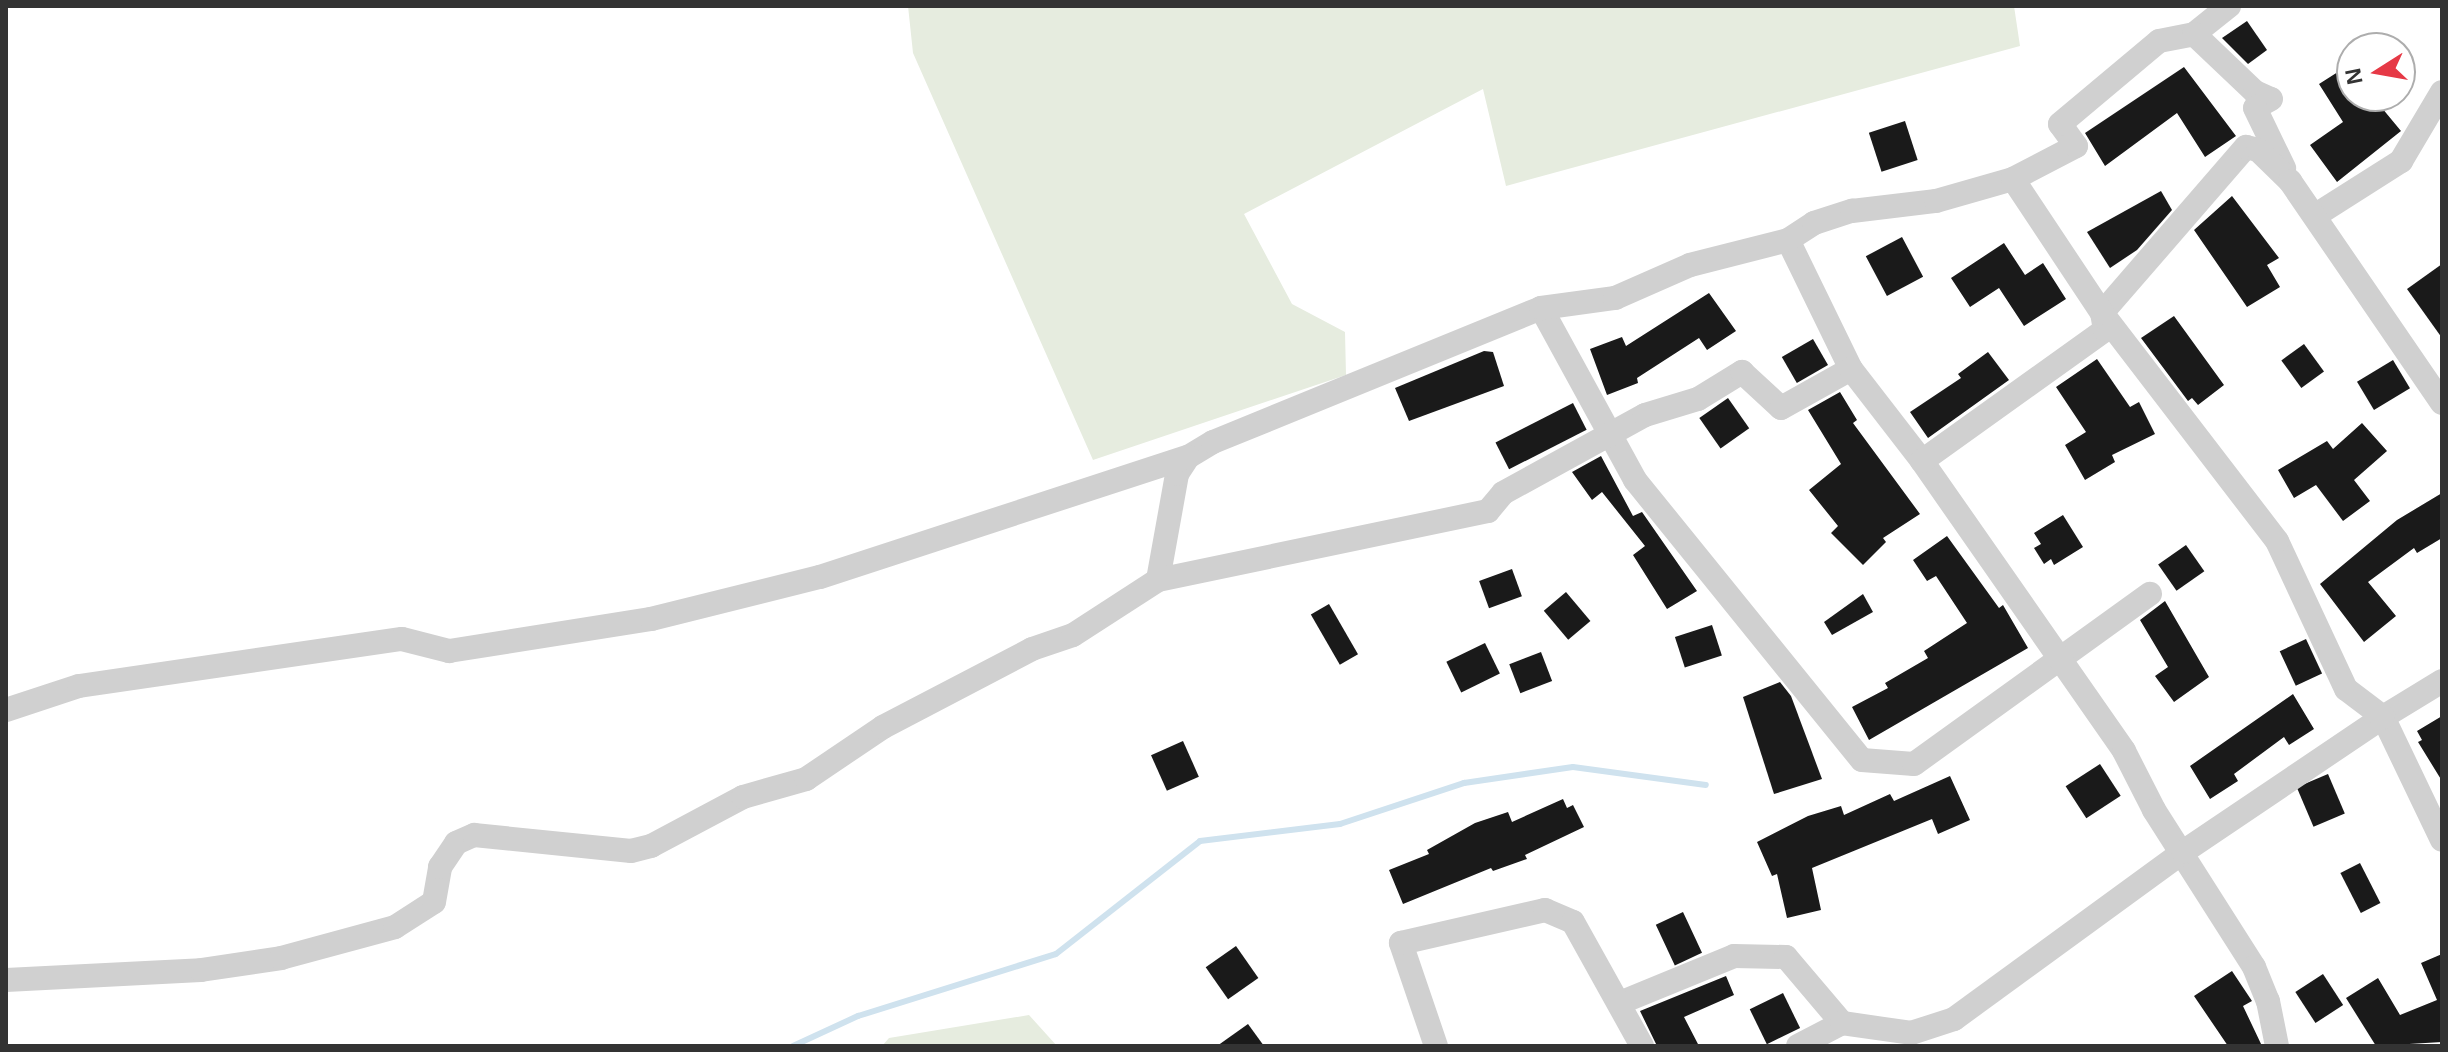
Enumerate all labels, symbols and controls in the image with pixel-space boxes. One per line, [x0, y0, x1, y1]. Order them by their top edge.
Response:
north arrow [2336, 32, 2416, 112]
text: N [2340, 66, 2368, 86]

